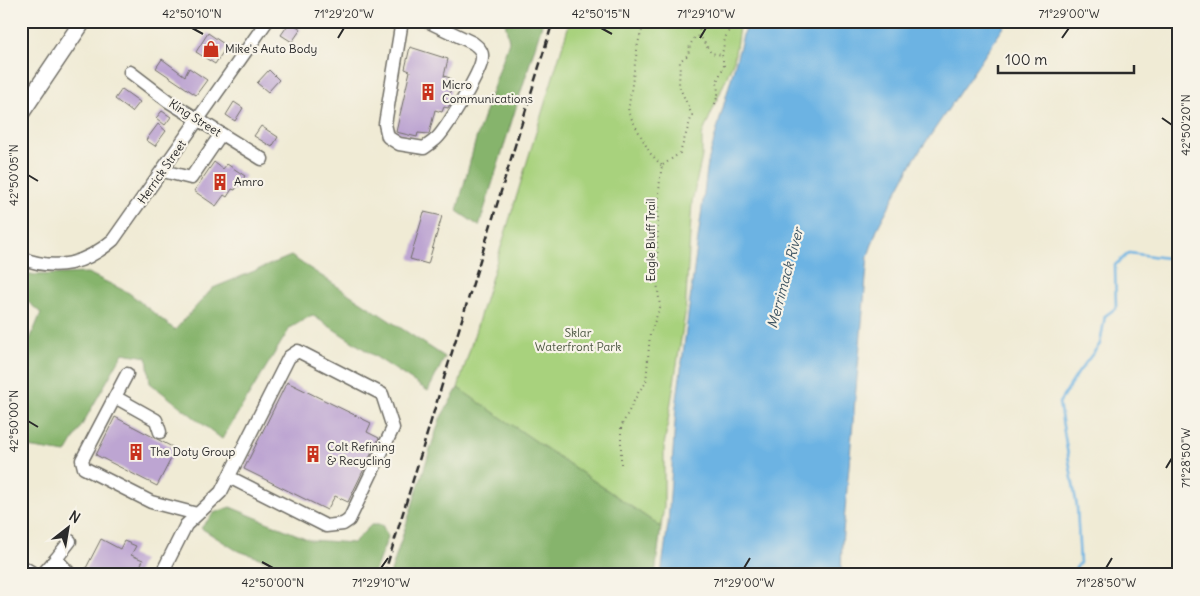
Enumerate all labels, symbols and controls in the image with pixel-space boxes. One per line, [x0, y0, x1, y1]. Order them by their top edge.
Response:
text: 42°50'10"N [162, 6, 222, 21]
text: 71°29'20"W [314, 6, 374, 21]
text: 42°50'15"N [572, 6, 630, 21]
text: 71°29'10"W [677, 6, 735, 21]
text: 71°29'00"W [1038, 6, 1100, 21]
shop icon: Mike's Auto Body [201, 39, 221, 59]
place label: Mike's Auto Body [225, 41, 317, 56]
scale bar [998, 42, 1134, 74]
text: 100 m [1005, 50, 1047, 69]
place label: Micro Communications [442, 77, 533, 106]
building icon: Micro Communications [418, 82, 438, 102]
text: 42°50'20"N [1178, 94, 1193, 156]
street label: King Street [166, 96, 224, 139]
street label: Herrick Street [134, 137, 189, 207]
text: 42°50'05"N [6, 144, 21, 206]
building icon: Amro [210, 172, 230, 192]
place label: Amro [234, 174, 264, 189]
street label: Eagle Bluff Trail [643, 198, 658, 282]
water label: Merrimack River [763, 224, 808, 330]
park label: Sklar Waterfront Park [535, 325, 621, 354]
text: 42°50'00"N [6, 390, 21, 452]
text: 71°28'50"W [1178, 428, 1193, 488]
place label: Colt Refining & Recycling [327, 439, 395, 468]
building icon: The Doty Group [126, 442, 146, 462]
place label: The Doty Group [150, 444, 236, 459]
building icon: Colt Refining & Recycling [303, 444, 323, 464]
north arrow [42, 504, 92, 554]
text: N [66, 507, 83, 527]
text: 42°50'00"N [242, 575, 304, 590]
text: 71°29'10"W [352, 575, 410, 590]
text: 71°29'00"W [713, 575, 775, 590]
text: 71°28'50"W [1076, 575, 1136, 590]

